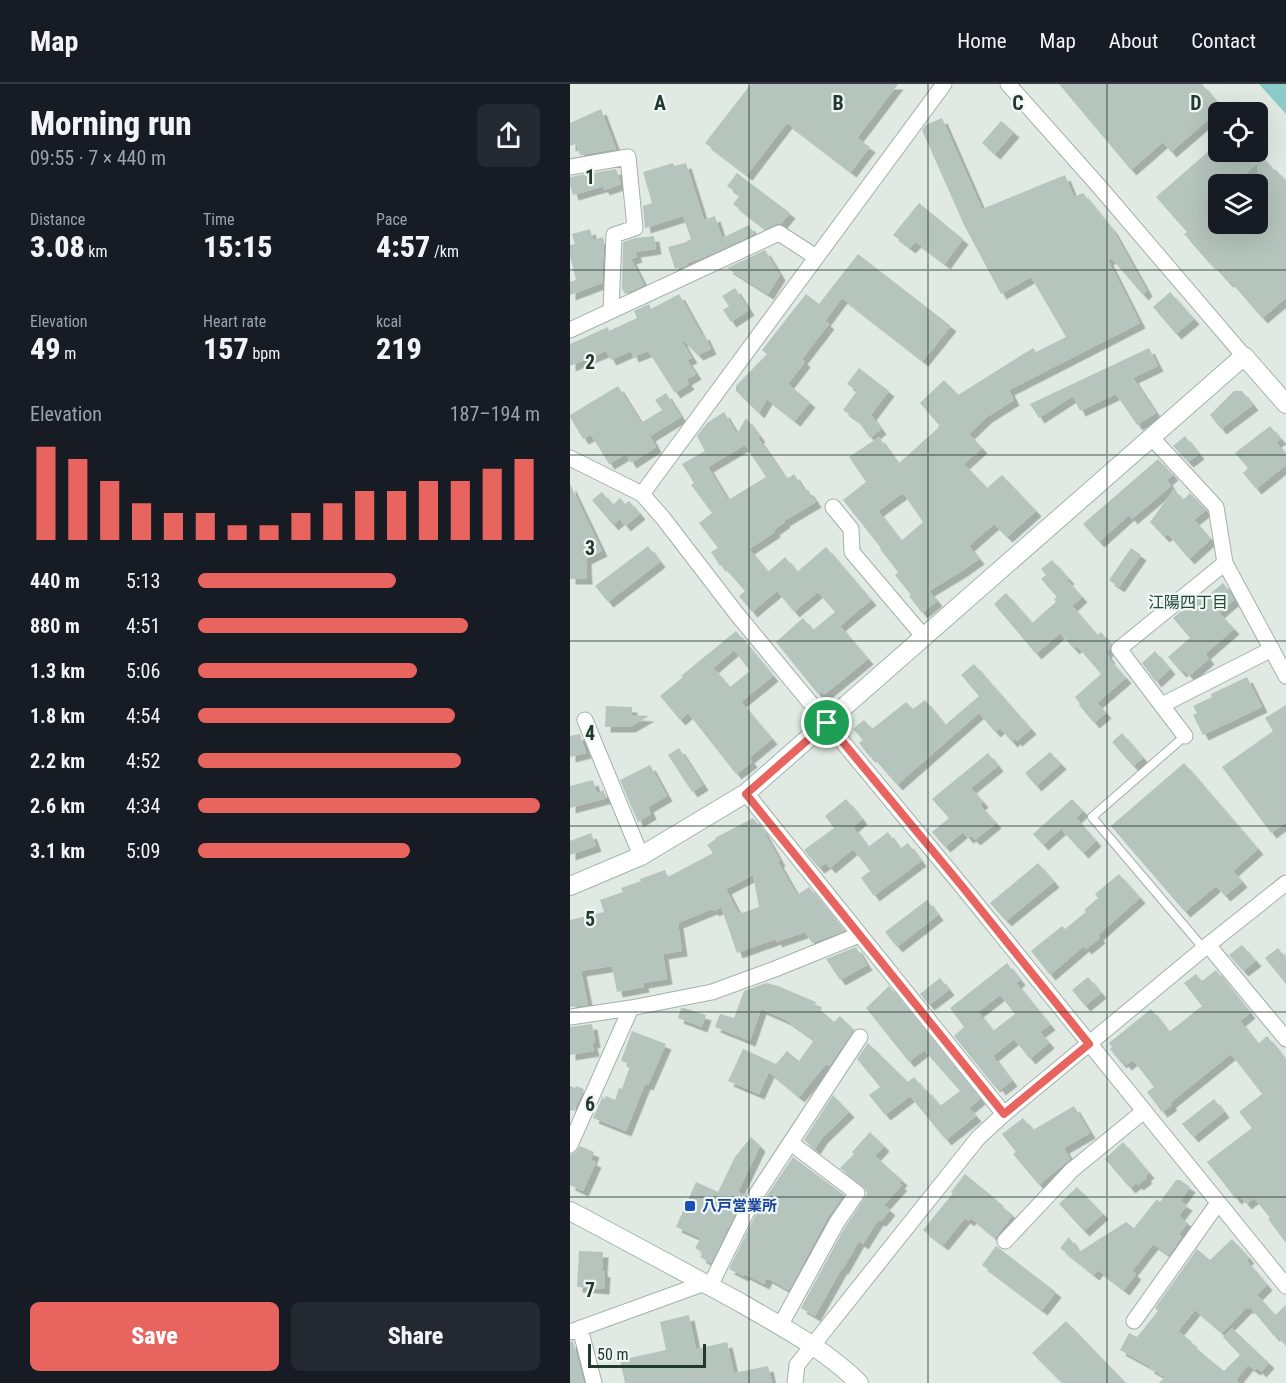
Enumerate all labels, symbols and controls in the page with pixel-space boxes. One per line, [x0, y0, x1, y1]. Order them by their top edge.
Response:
text: Map [30, 25, 78, 58]
text: Home [957, 29, 1007, 53]
text: Map [1040, 29, 1076, 53]
text: About [1109, 29, 1158, 53]
text: Contact [1191, 29, 1256, 53]
text: A [654, 91, 666, 115]
text: B [832, 91, 844, 115]
text: C [1012, 91, 1024, 115]
text: D [1190, 91, 1202, 115]
map controls [1208, 102, 1268, 234]
button: locate [1208, 102, 1268, 162]
text: Morning run [30, 104, 192, 143]
button: share [477, 104, 540, 167]
text: 09:55 · 7 × 440 m [30, 146, 166, 170]
text: 1 [585, 165, 595, 189]
button: layers [1208, 174, 1268, 234]
text: Distance [30, 210, 85, 229]
text: Time [203, 210, 235, 229]
text: Pace [376, 210, 407, 229]
text: 3.08 [30, 229, 85, 264]
text: 15:15 [203, 229, 272, 264]
text: 4:57 [376, 229, 430, 264]
text: km [85, 242, 108, 261]
text: /km [430, 242, 459, 261]
text: Elevation [30, 312, 88, 331]
text: Heart rate [203, 312, 266, 331]
text: kcal [376, 312, 402, 331]
text: 49 [30, 331, 61, 366]
text: 157 [203, 331, 249, 366]
text: 219 [376, 331, 422, 366]
text: m [61, 344, 76, 363]
text: bpm [249, 344, 280, 363]
text: 2 [585, 350, 595, 374]
text: Elevation [30, 402, 102, 426]
text: 187–194 m [450, 402, 540, 426]
text: 3 [585, 536, 595, 560]
text: 440 m [30, 569, 80, 593]
text: 5:13 [126, 569, 160, 593]
district label: 江陽四丁目 [1148, 593, 1228, 612]
text: 880 m [30, 614, 80, 638]
text: 4:51 [126, 614, 160, 638]
text: 1.3 km [30, 659, 85, 683]
text: 5:06 [126, 659, 160, 683]
pin [801, 697, 852, 748]
text: 1.8 km [30, 704, 85, 728]
text: 4:54 [126, 704, 160, 728]
icon: arrive [810, 706, 843, 739]
text: 4 [585, 721, 595, 745]
text: 2.2 km [30, 749, 85, 773]
text: 4:52 [126, 749, 160, 773]
text: 2.6 km [30, 794, 85, 818]
text: 4:34 [126, 794, 160, 818]
text: 3.1 km [30, 839, 85, 863]
text: 5:09 [126, 839, 160, 863]
text: 5 [585, 907, 595, 931]
text: 6 [585, 1092, 595, 1116]
place label: 八戸営業所 [702, 1197, 777, 1215]
marker: 八戸営業所 [683, 1199, 697, 1213]
text: 7 [585, 1278, 595, 1302]
button: Save [30, 1302, 279, 1371]
button: Share [291, 1302, 540, 1371]
scale bar [588, 1341, 706, 1368]
text: 50 m [597, 1345, 629, 1364]

